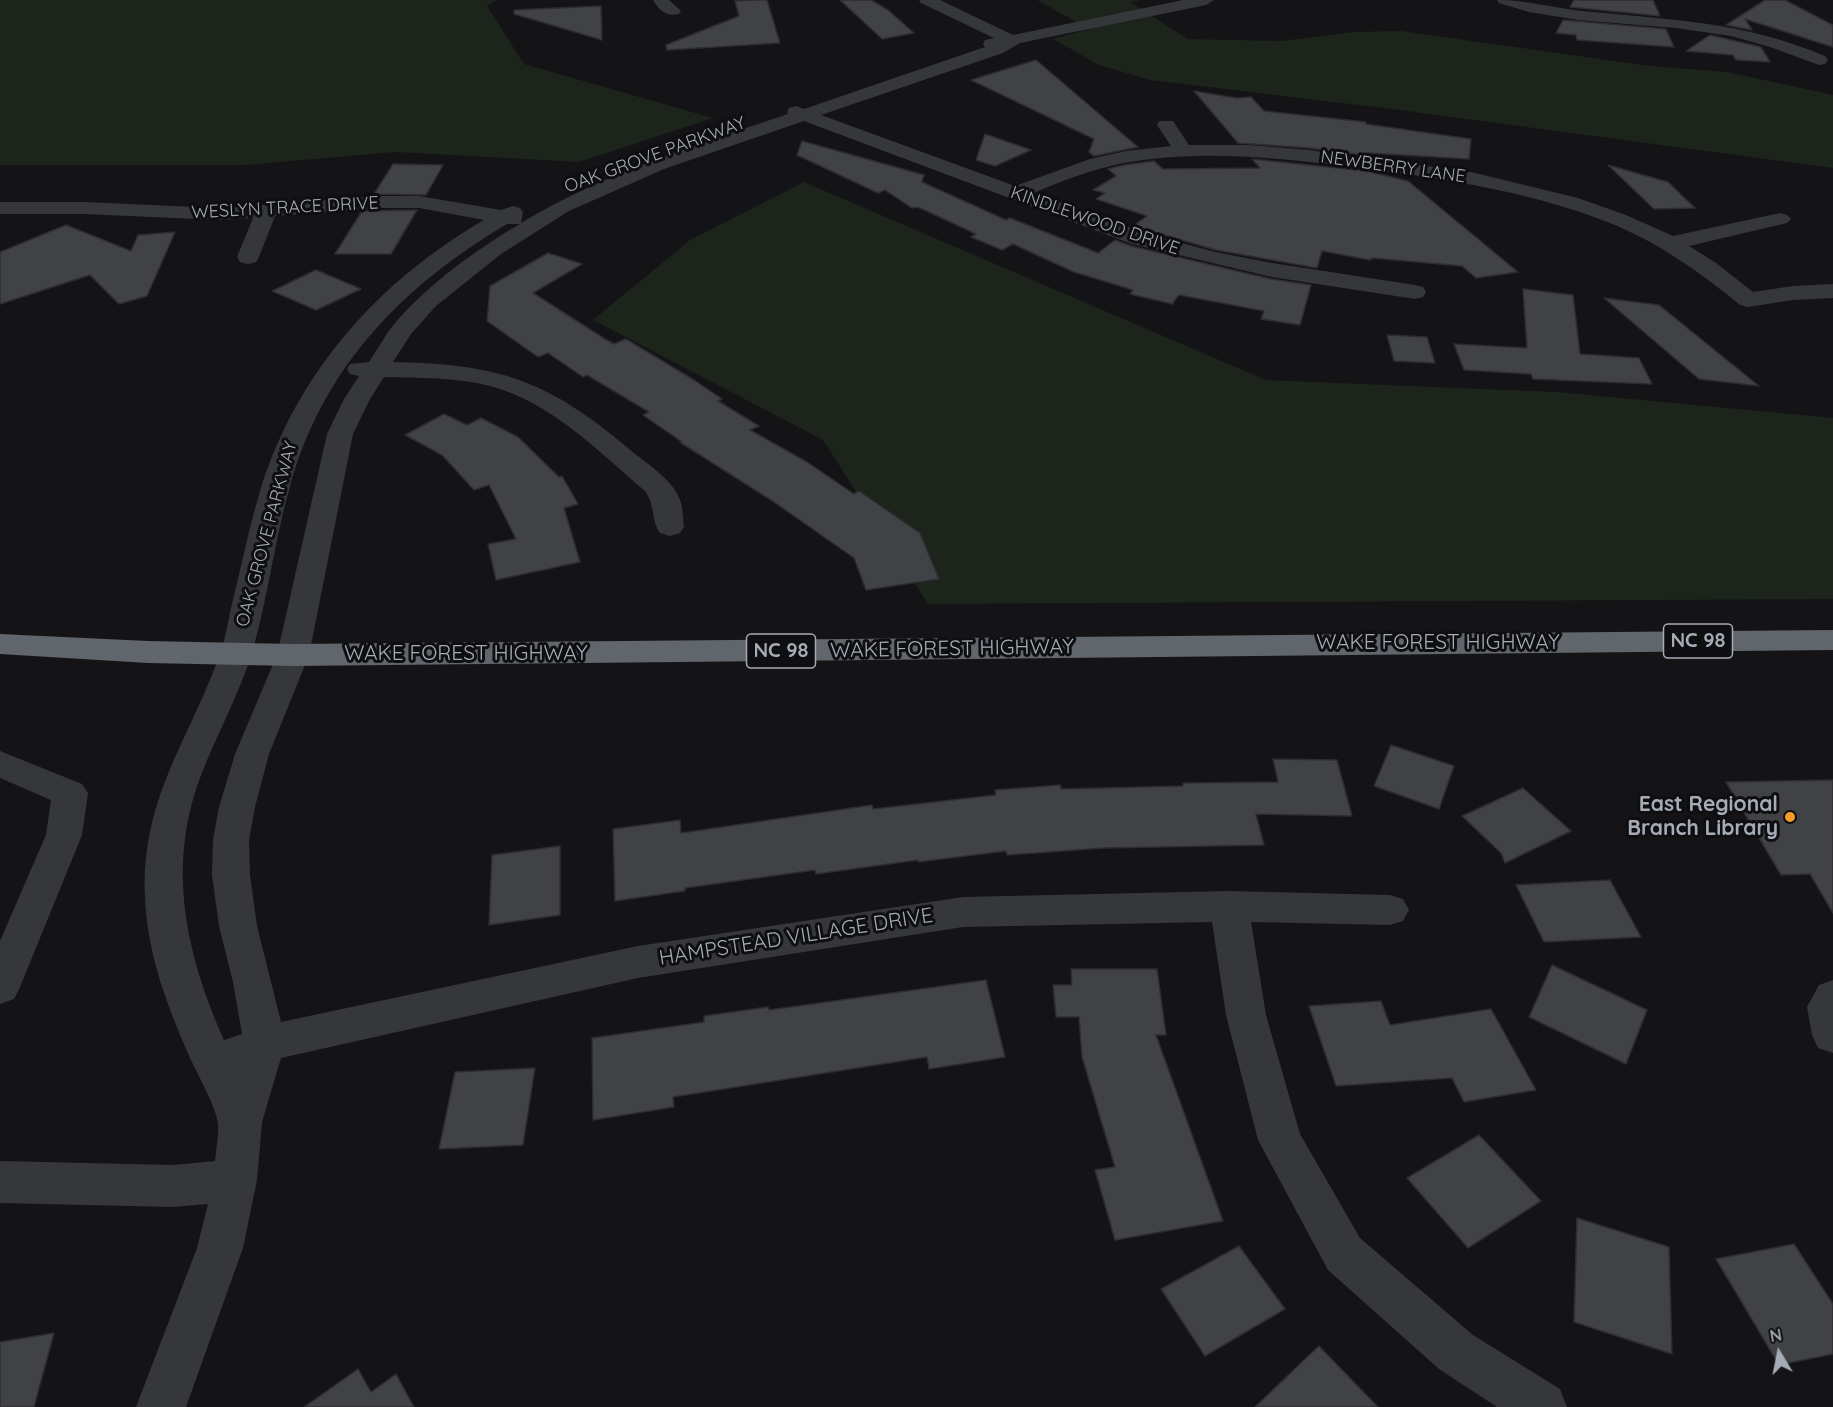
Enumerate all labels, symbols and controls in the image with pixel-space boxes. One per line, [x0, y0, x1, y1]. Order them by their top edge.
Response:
street label: OAK GROVE PARKWAY [561, 112, 749, 198]
street label: NEWBERRY LANE [1319, 146, 1467, 188]
street label: KINDLEWOOD DRIVE [1008, 182, 1182, 260]
street label: WESLYN TRACE DRIVE [191, 192, 379, 224]
street label: OAK GROVE PARKWAY [232, 439, 302, 629]
road number: NC 98 [1664, 624, 1732, 658]
street label: WAKE FOREST HIGHWAY [1316, 630, 1560, 656]
road number: NC 98 [746, 634, 816, 668]
street label: WAKE FOREST HIGHWAY [830, 634, 1074, 664]
street label: WAKE FOREST HIGHWAY [344, 641, 588, 667]
place label: East Regional Branch Library [1627, 792, 1778, 842]
marker: East Regional Branch Library [1783, 810, 1797, 824]
street label: HAMPSTEAD VILLAGE DRIVE [657, 903, 935, 971]
north arrow [1749, 1323, 1809, 1383]
text: N [1768, 1324, 1783, 1346]

